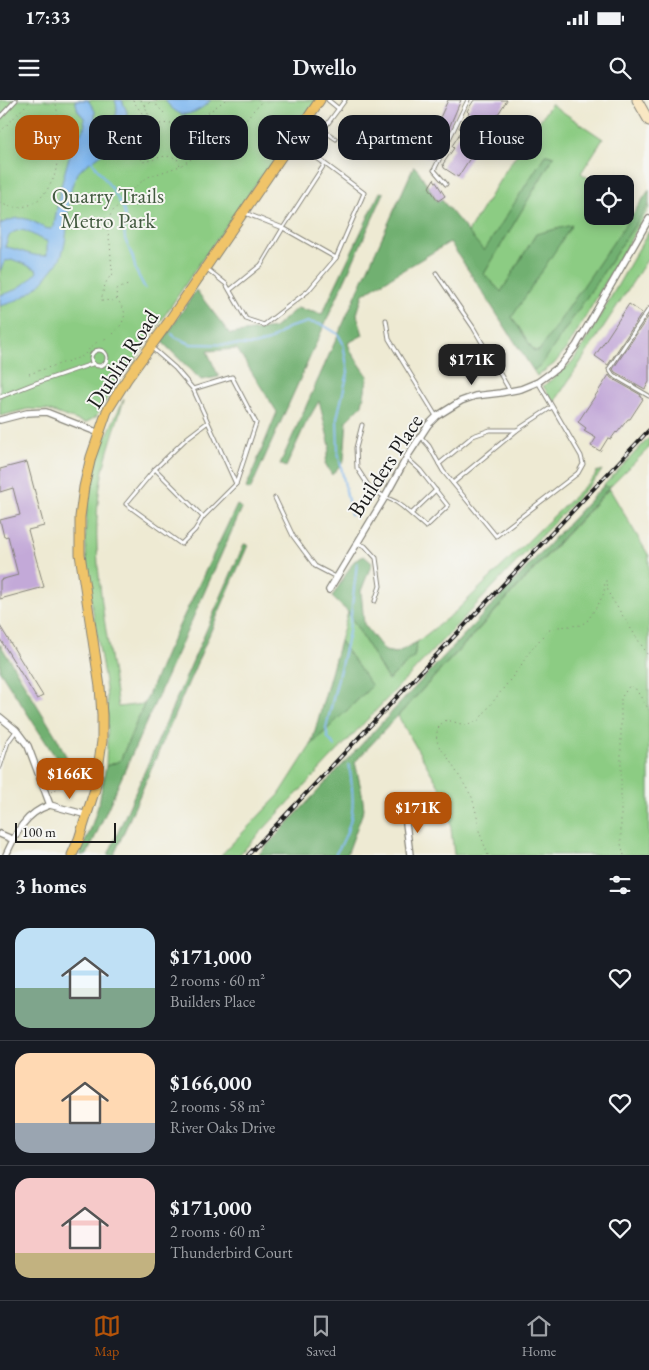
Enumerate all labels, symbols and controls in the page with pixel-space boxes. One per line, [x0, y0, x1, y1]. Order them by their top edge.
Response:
text: 17:33 [25, 5, 71, 30]
text: Dwello [292, 53, 357, 82]
icon: menu [15, 54, 43, 82]
icon: search [606, 54, 634, 82]
chip: Buy [15, 115, 79, 160]
chip: Rent [89, 115, 160, 160]
chip: Filters [170, 115, 248, 160]
chip: New [258, 115, 328, 160]
chip: Apartment [338, 115, 450, 160]
chip: House [460, 115, 542, 160]
map controls [584, 175, 634, 225]
button: locate [584, 175, 634, 225]
park label: Quarry Trails Metro Park [52, 181, 164, 235]
street label: Dublin Road [80, 304, 166, 414]
pin: $171K [437, 344, 507, 386]
text: $171K [450, 349, 494, 370]
street label: Builders Place [341, 408, 430, 522]
pin: $166K [35, 758, 105, 800]
text: $166K [48, 763, 92, 784]
pin: $171K [383, 792, 453, 834]
text: $171K [396, 797, 440, 818]
scale bar [15, 820, 116, 843]
text: 100 m [22, 823, 56, 841]
icon: filters [606, 871, 634, 899]
text: 3 homes [15, 872, 87, 899]
text: $171,000 [170, 943, 252, 970]
icon: home [55, 948, 115, 1008]
icon: heart [606, 964, 634, 992]
text: 2 rooms · 60 m² [170, 970, 265, 991]
text: Builders Place [170, 991, 255, 1012]
text: $166,000 [170, 1069, 252, 1096]
icon: home [55, 1073, 115, 1133]
icon: heart [606, 1089, 634, 1117]
text: 2 rooms · 58 m² [170, 1096, 265, 1117]
text: River Oaks Drive [170, 1117, 275, 1138]
text: $171,000 [170, 1194, 252, 1221]
icon: home [55, 1198, 115, 1258]
icon: heart [606, 1214, 634, 1242]
text: 2 rooms · 60 m² [170, 1221, 265, 1242]
text: Thunderbird Court [170, 1242, 292, 1263]
tab: Map [93, 1312, 121, 1360]
tab: Saved [306, 1312, 336, 1360]
tab: Home [522, 1312, 556, 1360]

